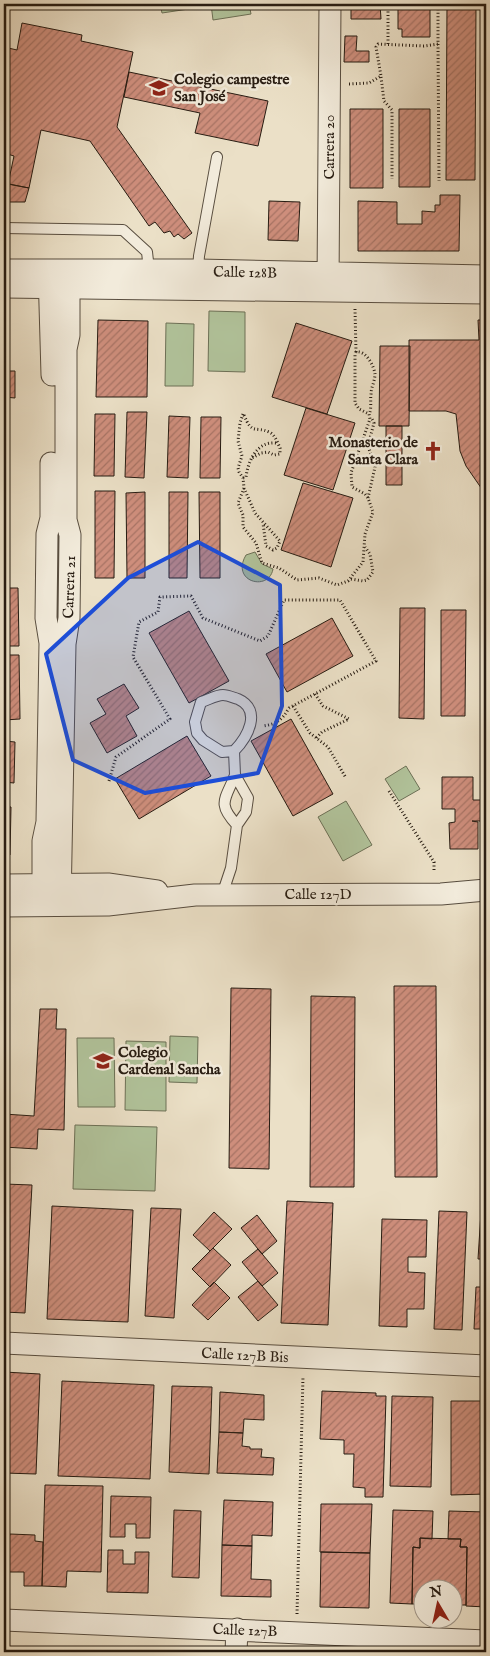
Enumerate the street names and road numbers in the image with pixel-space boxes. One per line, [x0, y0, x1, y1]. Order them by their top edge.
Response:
street label: Carrera 20 [320, 115, 339, 179]
street label: Calle 128B [213, 262, 277, 283]
street label: Carrera 21 [59, 555, 80, 619]
street label: Calle 127D [284, 885, 352, 904]
street label: Calle 127B Bis [201, 1344, 289, 1367]
street label: Calle 127B [212, 1620, 278, 1641]

